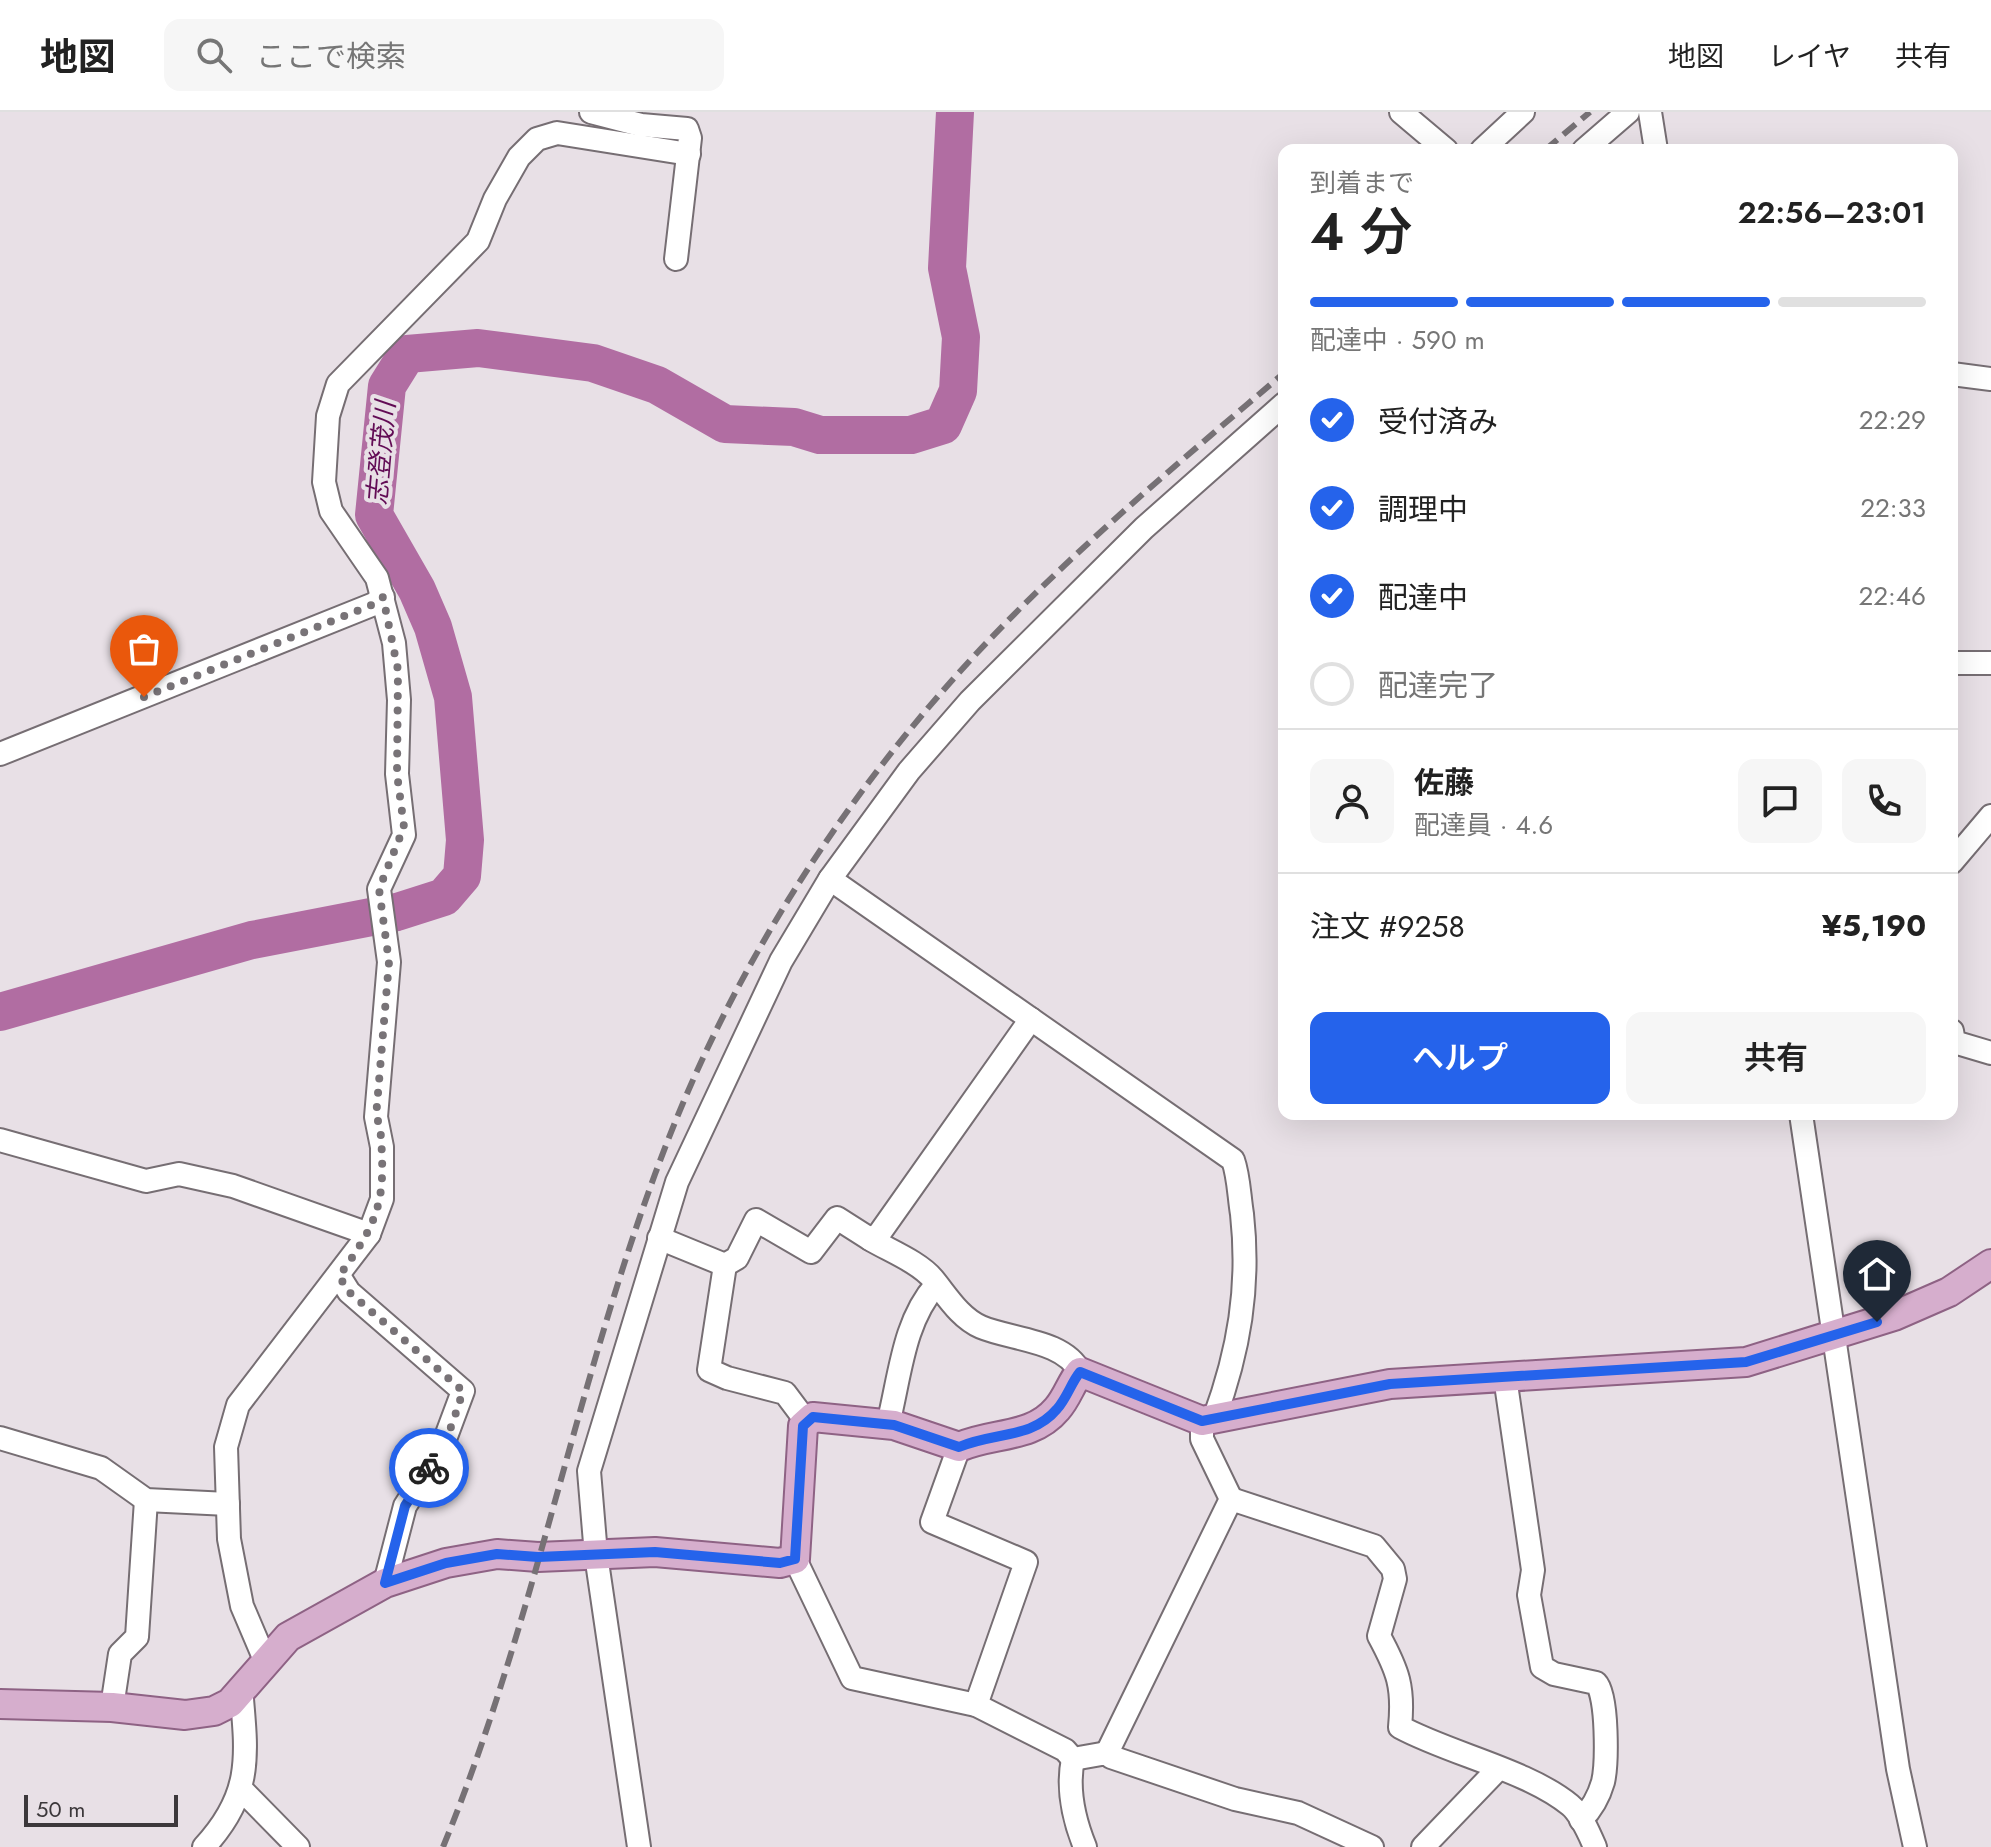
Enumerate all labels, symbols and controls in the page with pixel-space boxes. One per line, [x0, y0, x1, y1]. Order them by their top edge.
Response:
search box [164, 19, 724, 91]
text: 地図 [40, 29, 116, 84]
icon: search [192, 33, 236, 77]
text: ここで検索 [256, 35, 406, 78]
text: 地図 [1668, 36, 1724, 77]
text: レイヤ [1768, 36, 1851, 77]
text: 共有 [1895, 36, 1951, 77]
text: 到着まで [1310, 164, 1414, 202]
text: 22:56–23:01 [1738, 191, 1926, 234]
text: 4 分 [1310, 194, 1412, 270]
text: 配達中 · 590 m [1310, 321, 1485, 359]
water label: 志登茂川 [358, 397, 405, 506]
icon: check [1310, 398, 1354, 442]
text: 受付済み [1378, 400, 1498, 443]
text: 22:29 [1859, 401, 1926, 439]
icon: check [1310, 486, 1354, 530]
text: 調理中 [1378, 488, 1468, 531]
text: 22:33 [1860, 489, 1926, 527]
icon: check [1310, 574, 1354, 618]
text: 配達中 [1378, 576, 1468, 619]
text: 22:46 [1858, 577, 1926, 615]
pin [110, 615, 178, 697]
icon: bag [122, 627, 166, 671]
text: 配達完了 [1378, 664, 1498, 707]
button: person [1310, 759, 1394, 843]
button: chat [1738, 759, 1822, 843]
button: phone [1842, 759, 1926, 843]
text: 佐藤 [1414, 761, 1474, 804]
text: 配達員 · 4.6 [1414, 806, 1553, 844]
text: ¥5,190 [1822, 904, 1926, 947]
text: 注文 #9258 [1310, 905, 1465, 948]
button: ヘルプ [1310, 1012, 1610, 1104]
button: 共有 [1626, 1012, 1926, 1104]
pin [1843, 1240, 1911, 1322]
icon: home [1855, 1252, 1899, 1296]
courier [389, 1428, 469, 1508]
icon: bike [407, 1446, 451, 1490]
scale bar [24, 1791, 178, 1827]
text: 50 m [36, 1793, 85, 1825]

